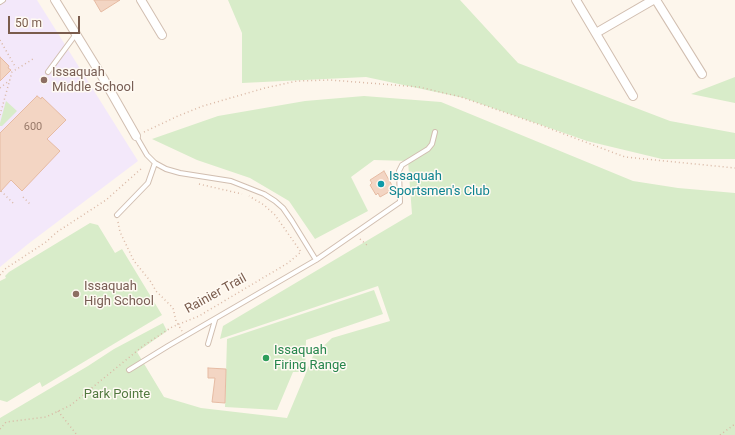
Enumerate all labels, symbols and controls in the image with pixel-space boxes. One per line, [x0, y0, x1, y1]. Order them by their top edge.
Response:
scale bar [10, 8, 82, 34]
text: 50 m [15, 16, 42, 30]
place label: Issaquah Middle School [52, 65, 134, 96]
marker: Issaquah Middle School [39, 75, 49, 85]
house number: 600 [24, 120, 42, 134]
place label: Issaquah Sportsmen's Club [389, 169, 490, 200]
marker: Issaquah Sportsmen's Club [376, 179, 386, 189]
street label: Rainier Trail [183, 271, 249, 317]
place label: Issaquah High School [84, 279, 154, 310]
marker: Issaquah High School [71, 289, 81, 299]
place label: Issaquah Firing Range [274, 343, 346, 374]
marker: Issaquah Firing Range [261, 353, 271, 363]
park label: Park Pointe [84, 387, 150, 403]

